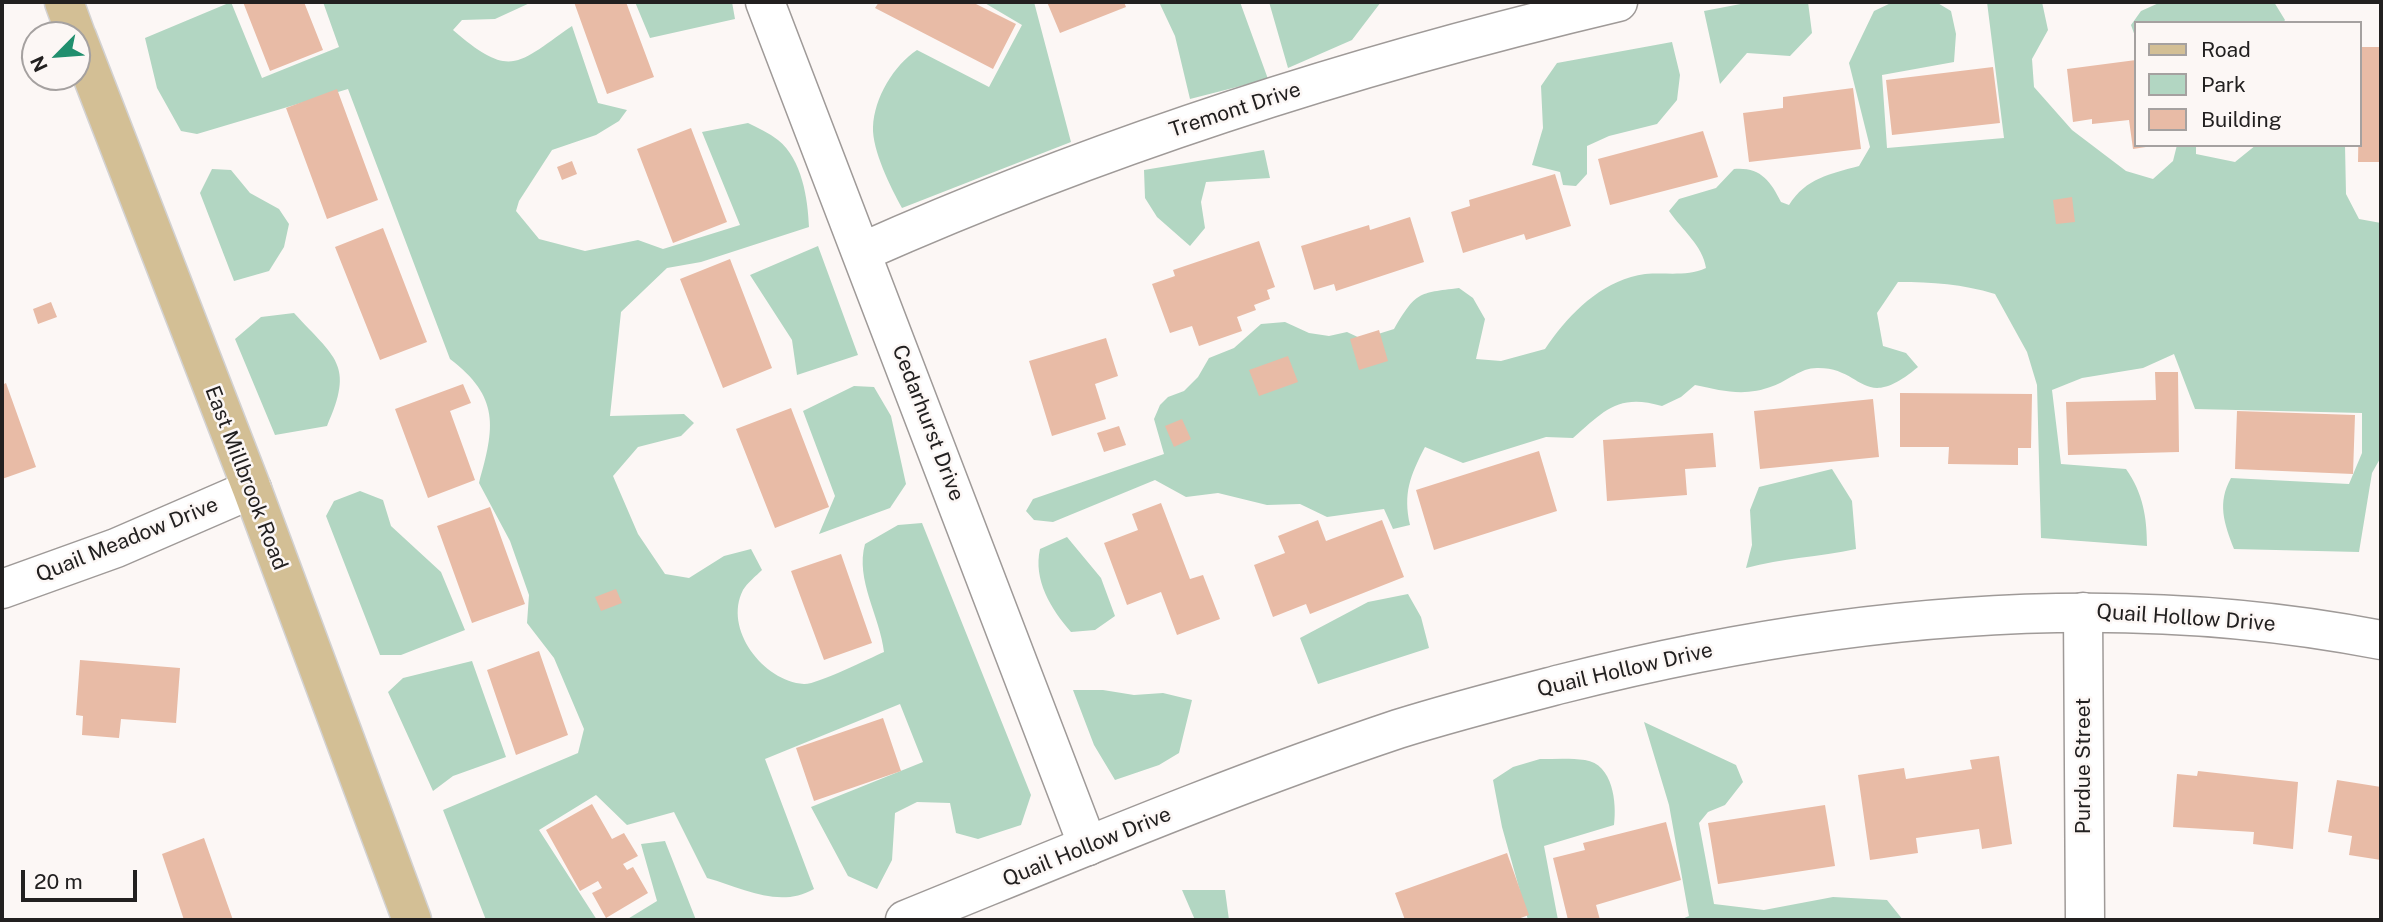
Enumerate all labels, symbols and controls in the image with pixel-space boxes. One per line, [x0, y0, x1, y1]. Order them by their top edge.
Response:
north arrow [21, 21, 91, 91]
legend [2134, 21, 2362, 147]
text: Road [2201, 37, 2251, 62]
text: N [26, 53, 52, 75]
text: Park [2201, 72, 2246, 97]
street label: Tremont Drive [1166, 77, 1304, 143]
text: Building [2201, 107, 2282, 132]
street label: Cedarhurst Drive [887, 341, 969, 505]
street label: East Millbrook Road [199, 382, 293, 574]
street label: Quail Meadow Drive [32, 492, 222, 588]
street label: Quail Hollow Drive [2096, 599, 2276, 637]
street label: Quail Hollow Drive [1535, 638, 1715, 702]
street label: Purdue Street [2071, 698, 2097, 834]
street label: Quail Hollow Drive [999, 802, 1175, 892]
scale bar [24, 856, 140, 900]
text: 20 m [34, 869, 83, 894]

